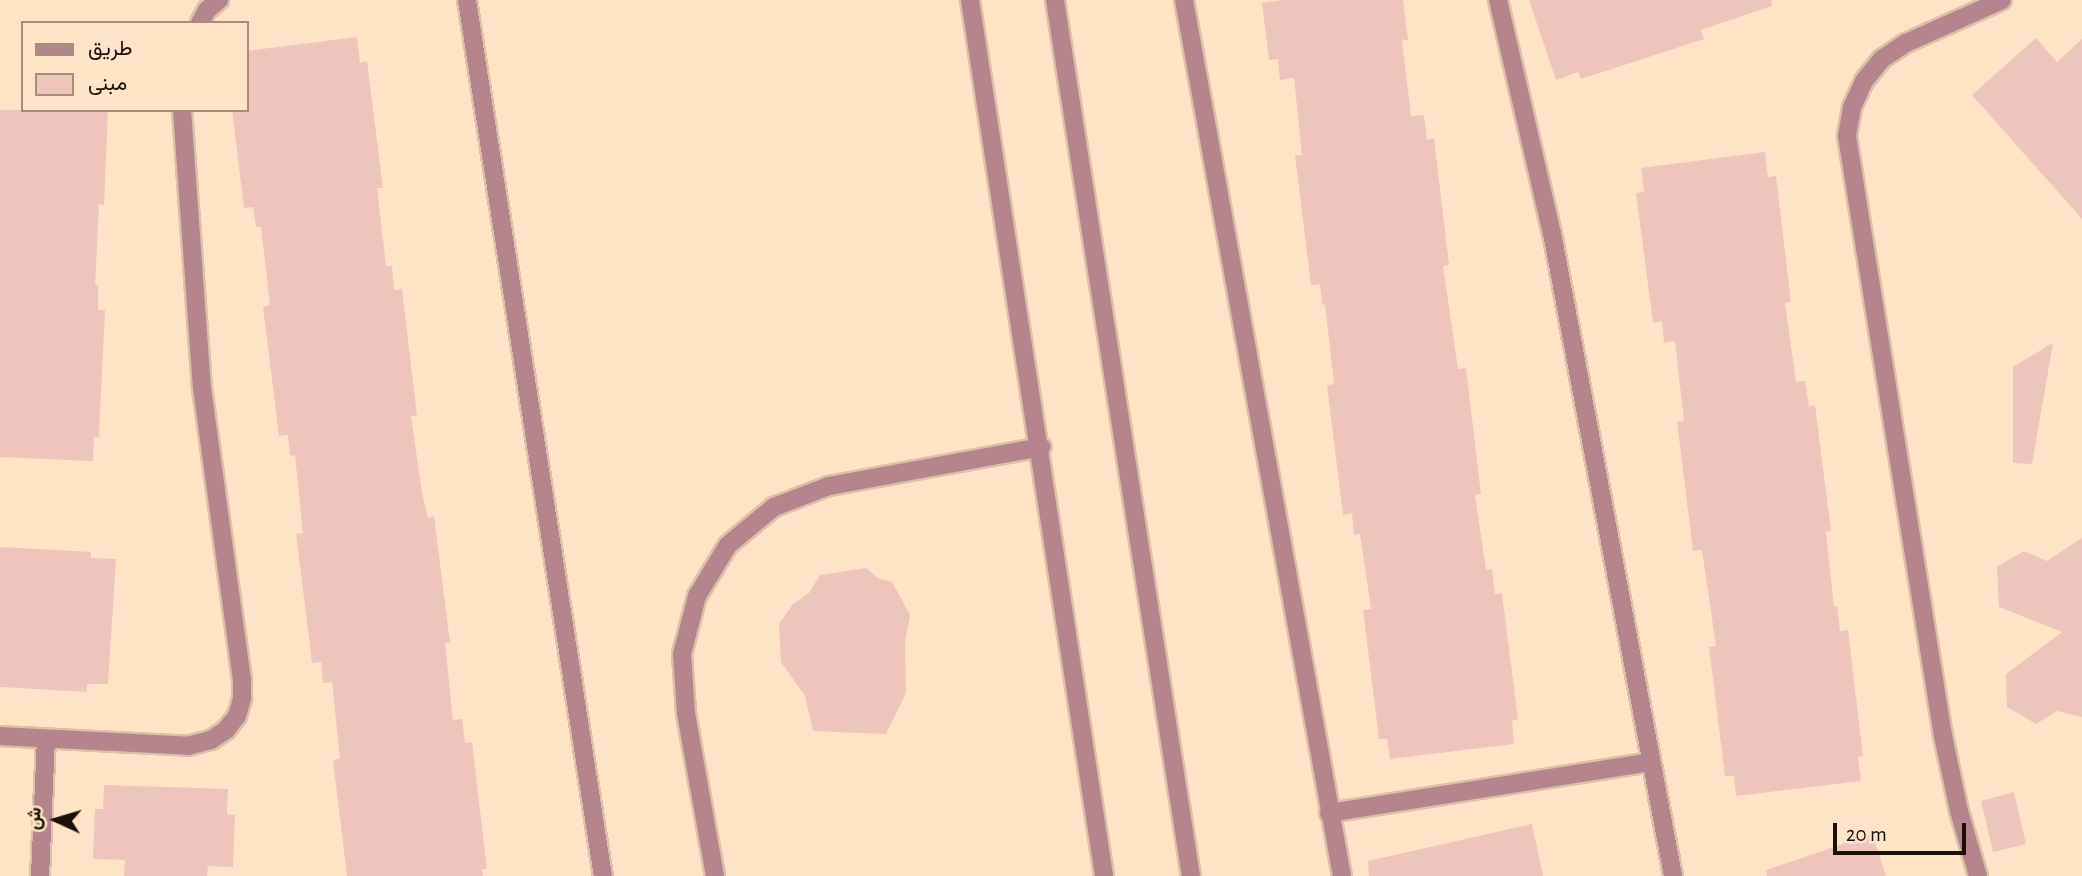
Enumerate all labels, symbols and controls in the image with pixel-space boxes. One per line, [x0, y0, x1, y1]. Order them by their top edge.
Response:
legend [21, 21, 248, 112]
text: طريق [88, 38, 133, 59]
text: مبنى [88, 73, 127, 94]
north arrow [21, 785, 91, 855]
text: ش [24, 806, 45, 831]
scale bar [1837, 810, 1970, 854]
text: 20 m [1846, 824, 1887, 845]

